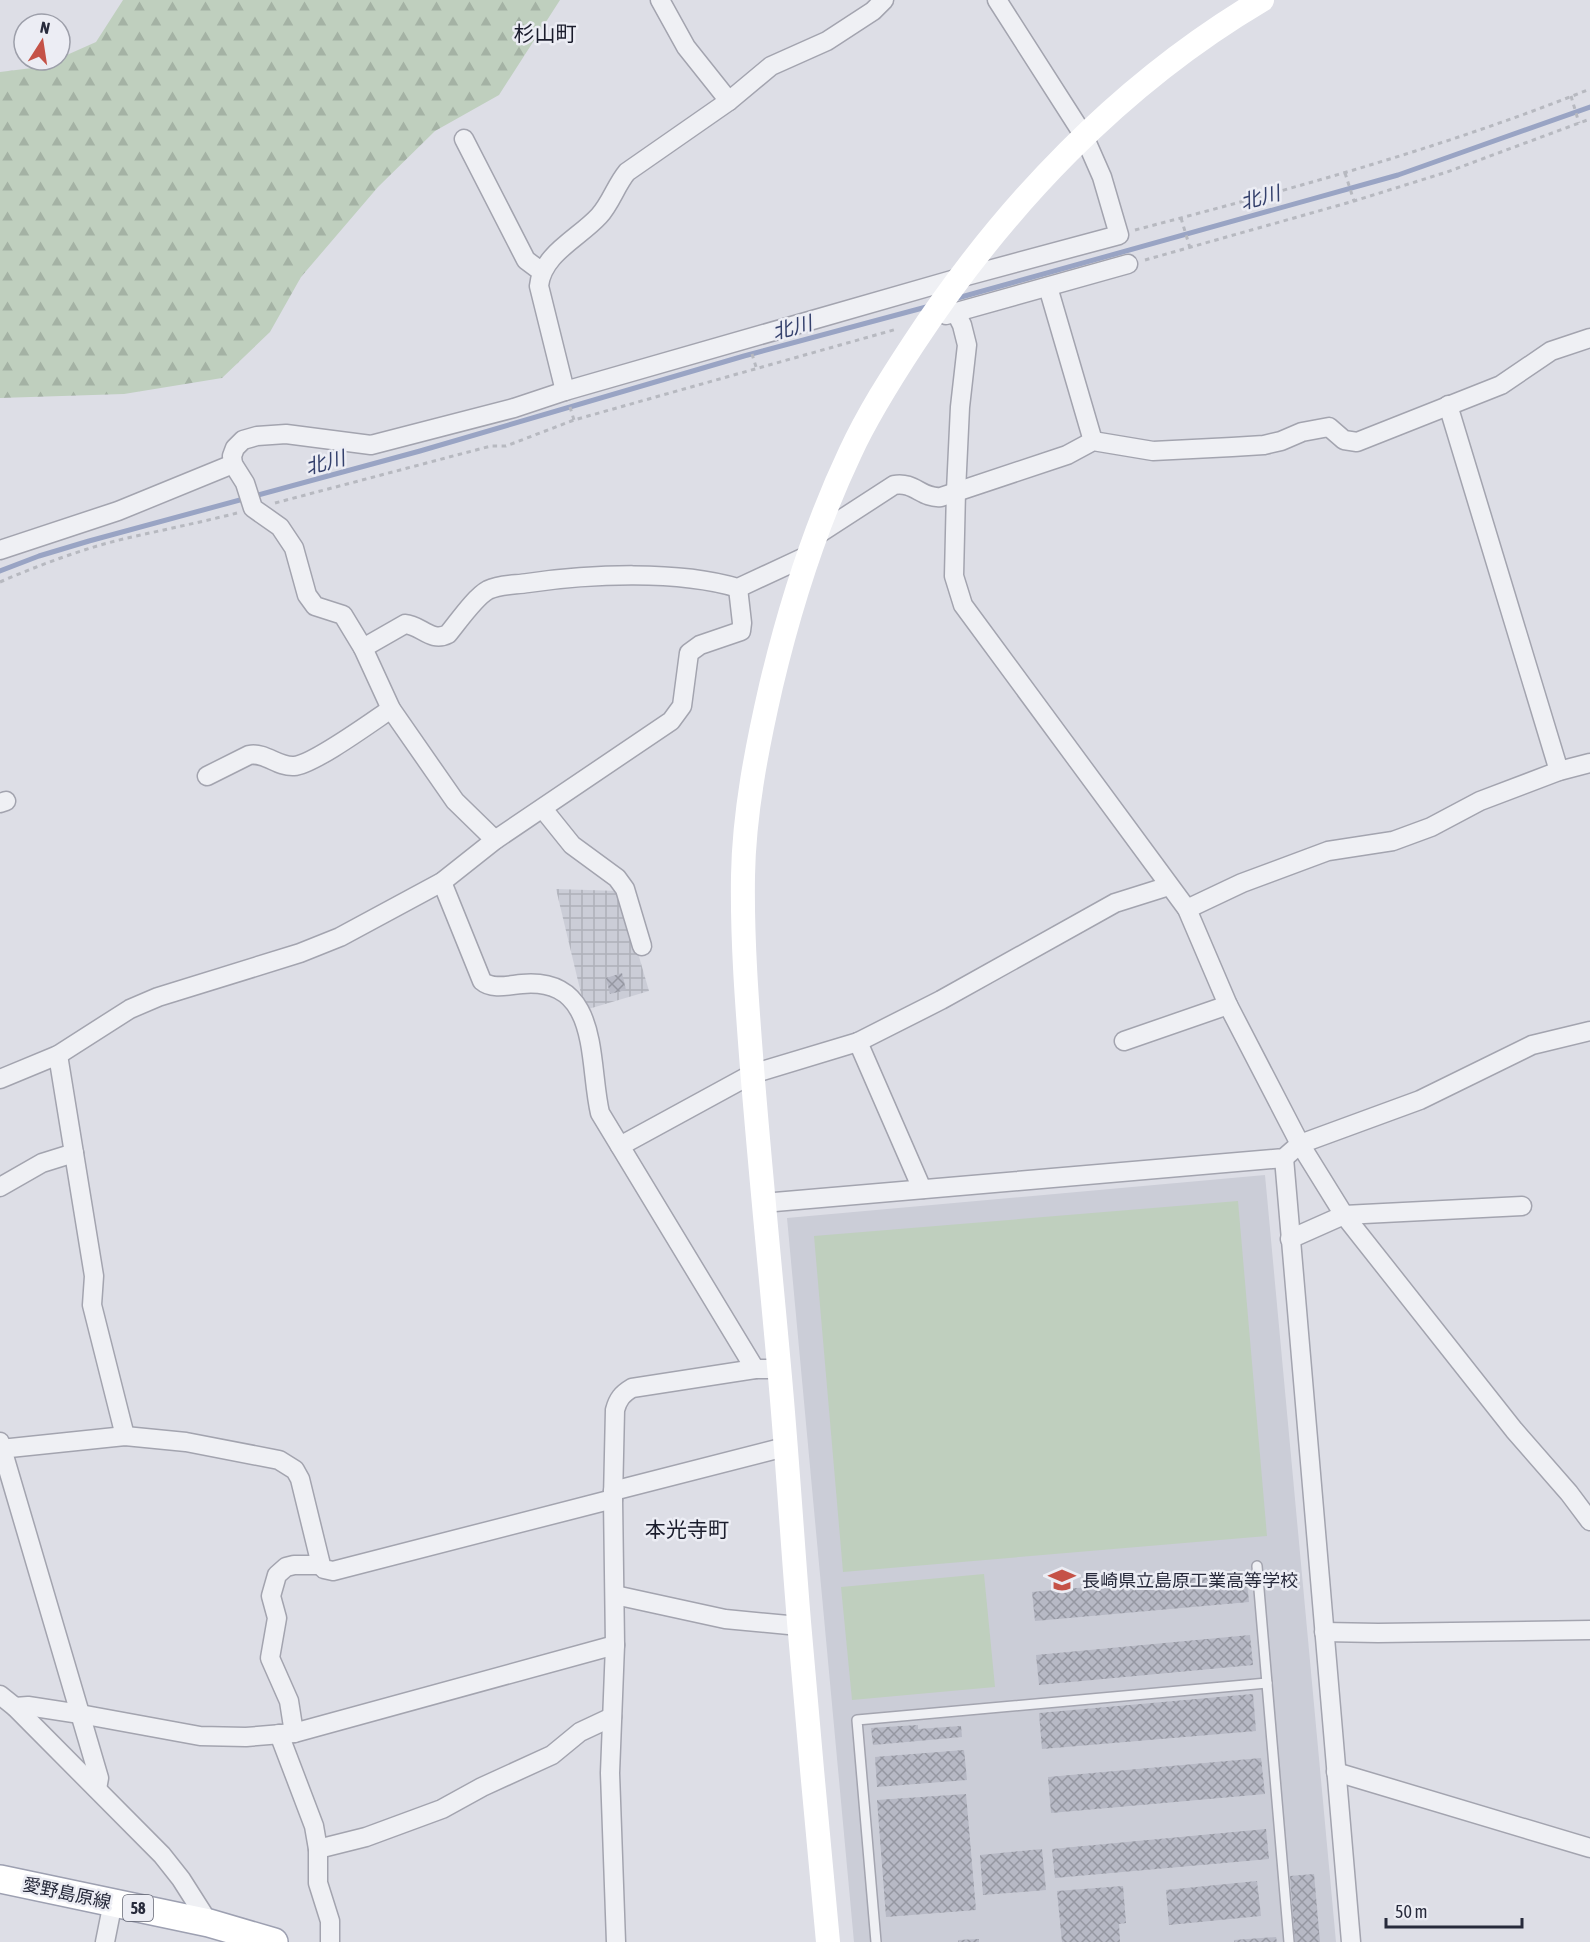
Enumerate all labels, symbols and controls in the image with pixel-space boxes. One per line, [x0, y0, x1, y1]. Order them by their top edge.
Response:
north arrow [12, 12, 72, 72]
text: N [39, 18, 52, 37]
district label: 杉山町 [514, 21, 577, 45]
water label: 北川 [1238, 180, 1284, 213]
water label: 北川 [770, 310, 816, 343]
water label: 北川 [303, 445, 349, 478]
district label: 本光寺町 [645, 1517, 729, 1541]
school or university icon: 長崎県立島原工業高等学校 [1047, 1565, 1077, 1595]
place label: 長崎県立島原工業高等学校 [1082, 1570, 1298, 1591]
street label: 愛野島原線 [21, 1873, 113, 1913]
scale bar [1386, 1891, 1522, 1929]
road number: 58 [123, 1895, 153, 1921]
text: 50 m [1395, 1901, 1427, 1922]

